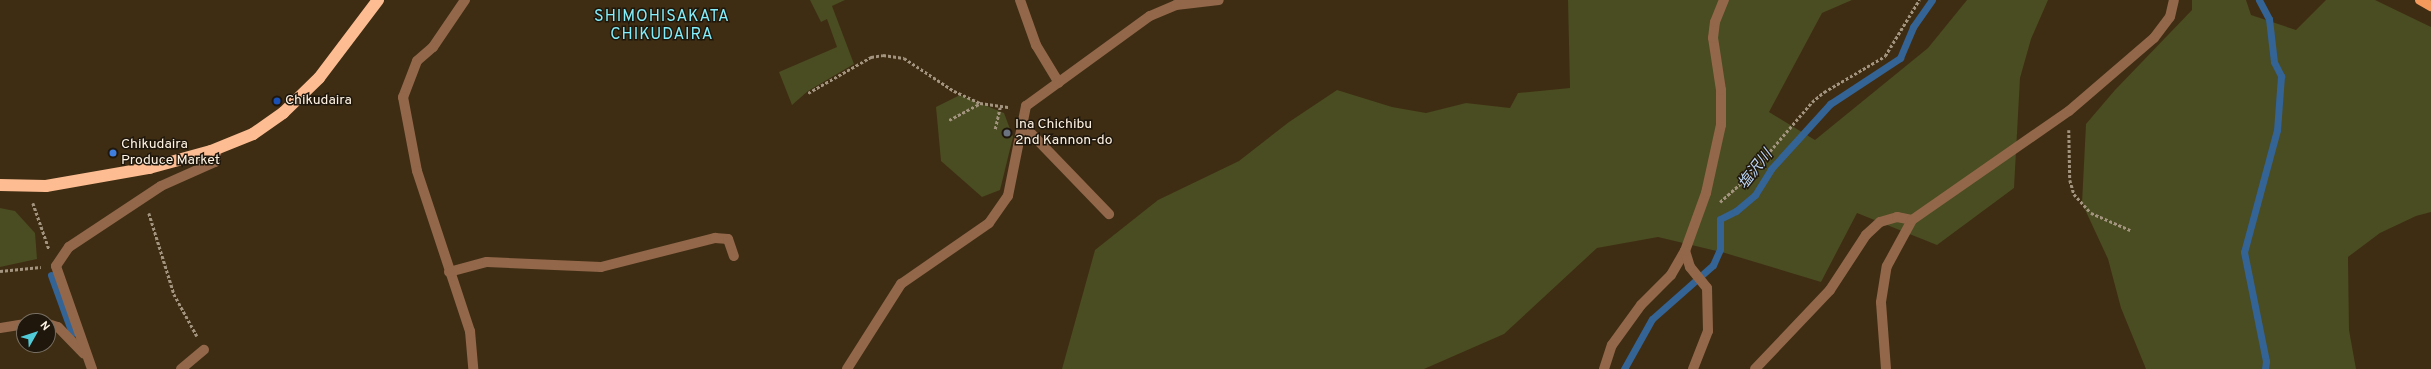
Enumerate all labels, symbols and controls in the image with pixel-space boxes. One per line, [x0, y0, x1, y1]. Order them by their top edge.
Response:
district label: SHIMOHISAKATA CHIKUDAIRA [594, 7, 730, 45]
place label: Chikudaira [285, 93, 352, 109]
marker: Chikudaira [272, 96, 282, 106]
place label: Ina Chichibu 2nd Kannon-do [1015, 117, 1113, 150]
marker: Ina Chichibu 2nd Kannon-do [1002, 128, 1012, 138]
place label: Chikudaira Produce Market [121, 137, 220, 170]
water label: 塩沢川 [1735, 147, 1777, 193]
marker: Chikudaira Produce Market [108, 148, 118, 158]
north arrow [16, 313, 56, 353]
text: N [37, 319, 52, 334]

